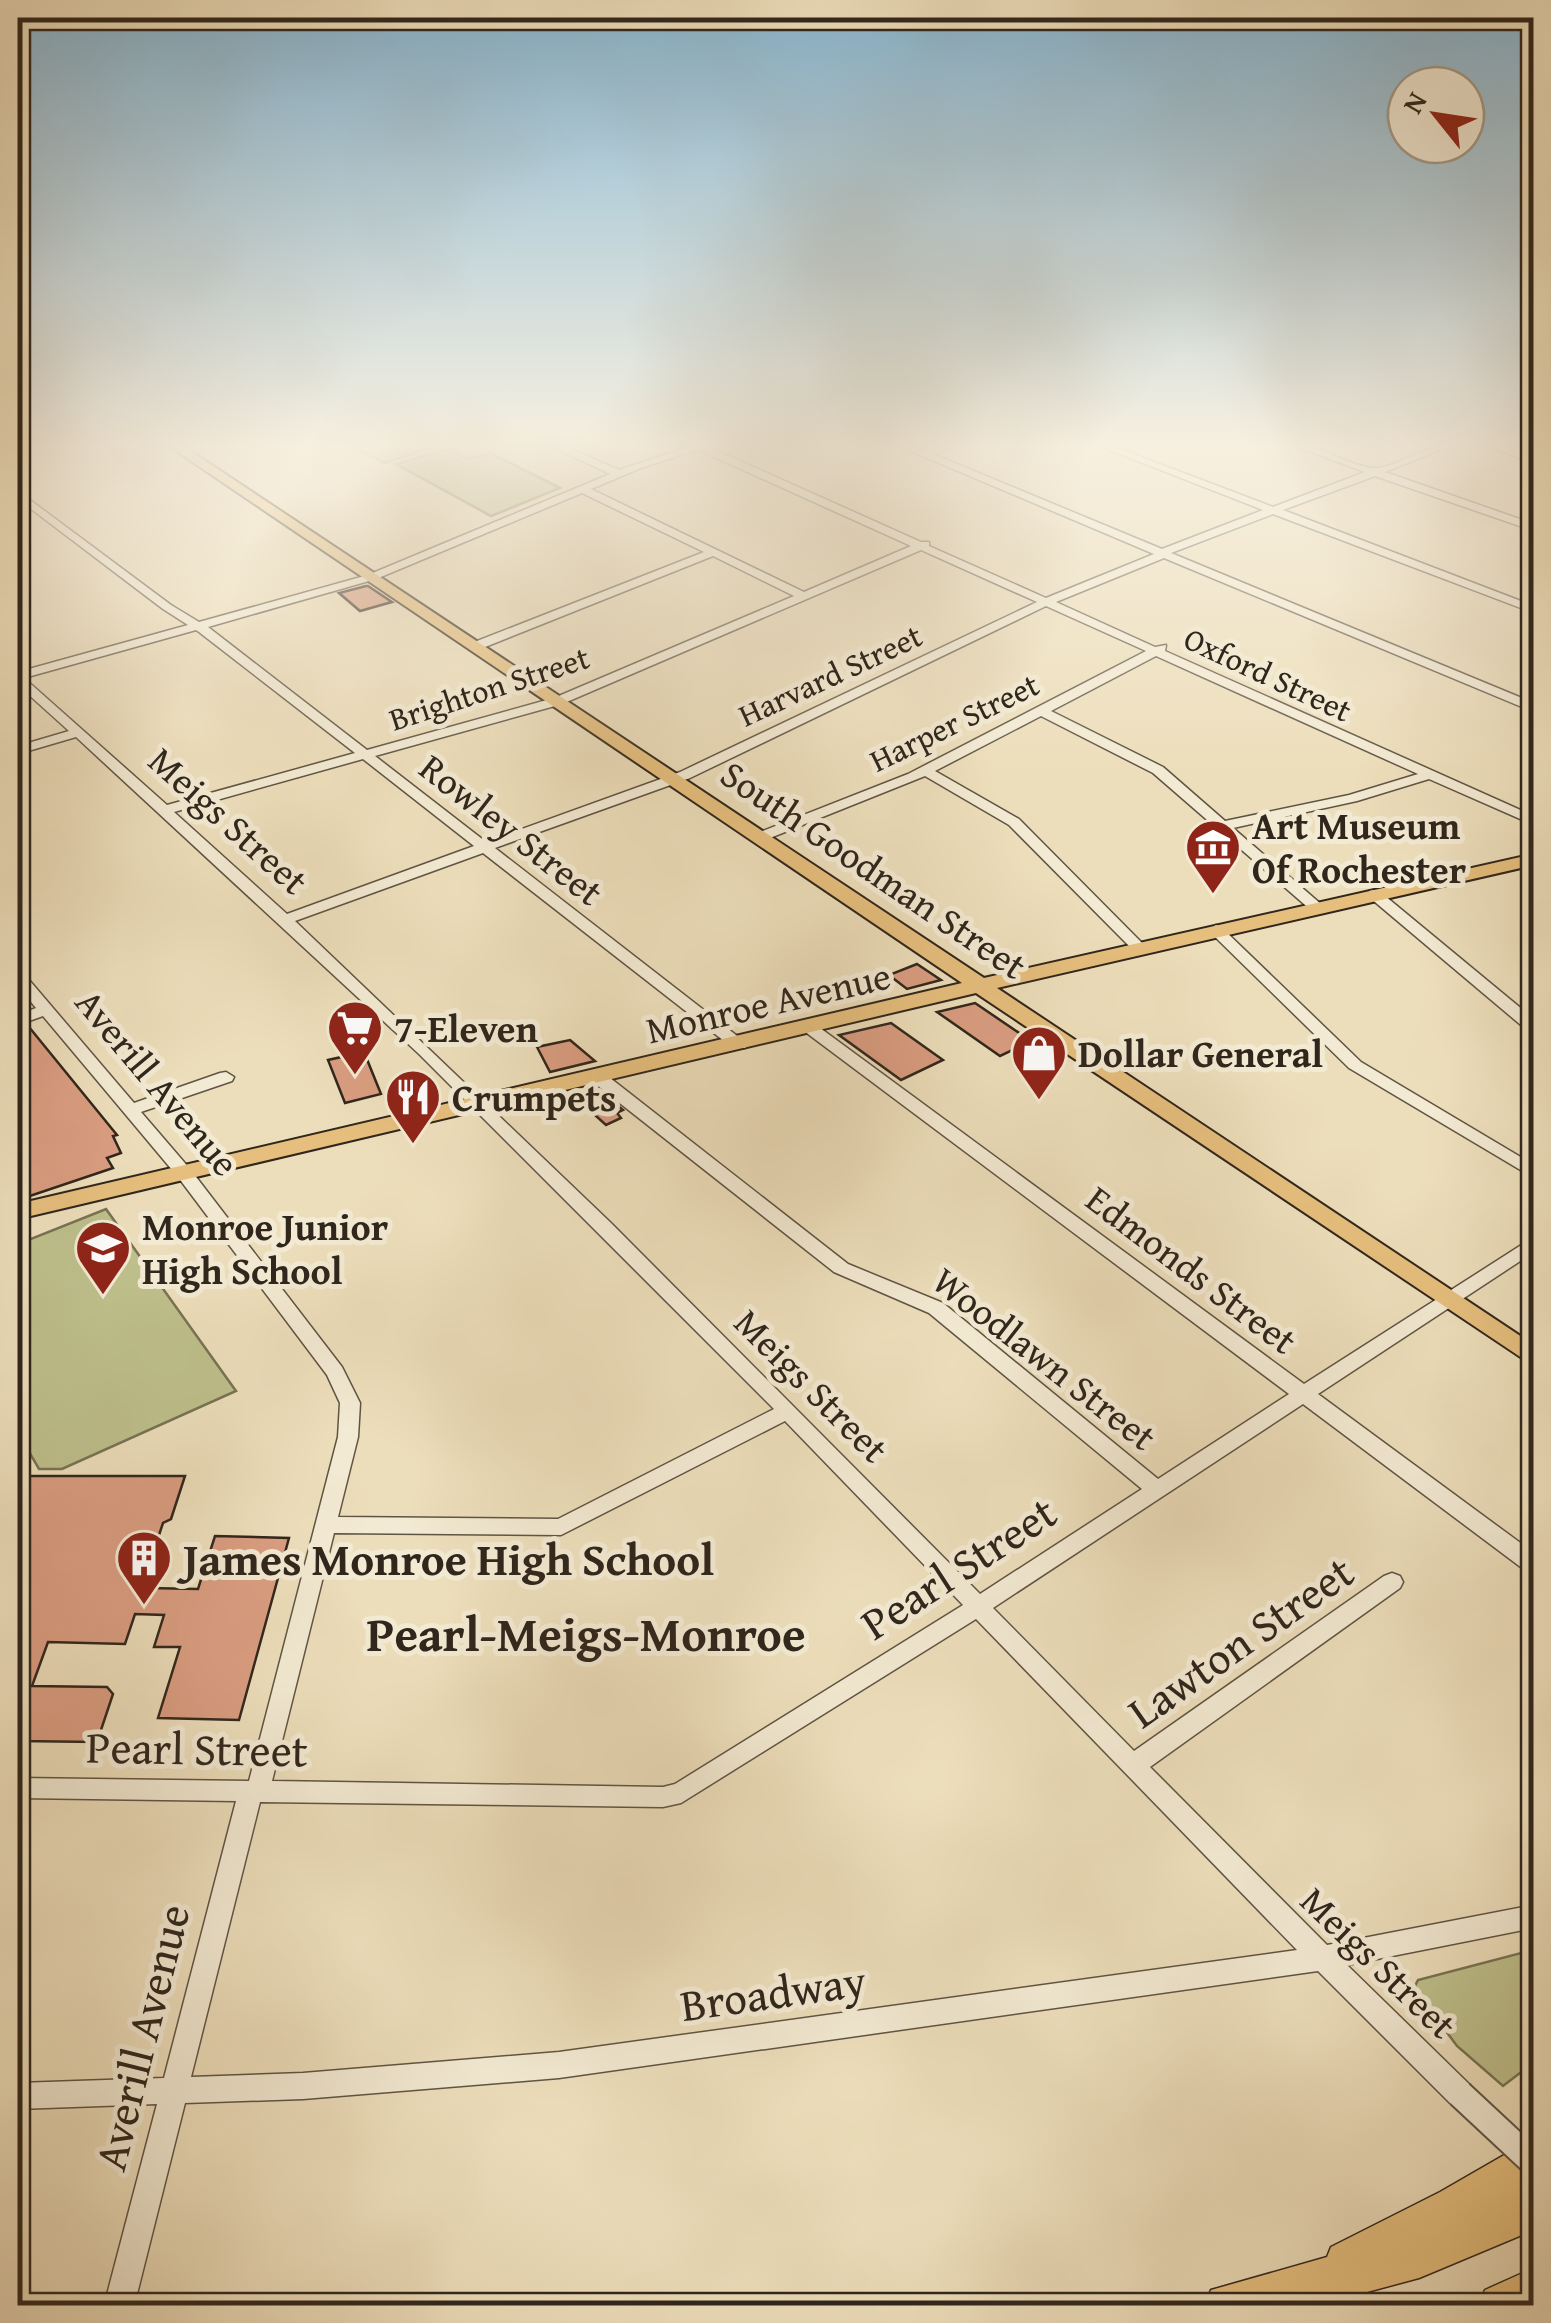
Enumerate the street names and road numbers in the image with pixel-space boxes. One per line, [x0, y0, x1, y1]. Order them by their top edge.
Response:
street label: Harvard Street [730, 612, 930, 738]
street label: Oxford Street [1176, 615, 1360, 733]
street label: Brighton Street [383, 634, 595, 742]
street label: Harper Street [861, 661, 1047, 783]
street label: Meigs Street [137, 733, 321, 907]
street label: Rowley Street [408, 739, 616, 919]
street label: South Goodman Street [710, 746, 1038, 992]
street label: Monroe Avenue [640, 947, 896, 1057]
street label: Averill Avenue [63, 976, 253, 1188]
street label: Edmonds Street [1075, 1171, 1309, 1367]
street label: Woodlawn Street [921, 1253, 1169, 1463]
street label: Meigs Street [722, 1295, 902, 1475]
street label: Pearl Street [847, 1479, 1069, 1655]
street label: Lawton Street [1114, 1539, 1366, 1743]
street label: Pearl Street [86, 1714, 308, 1782]
street label: Meigs Street [1288, 1873, 1470, 2051]
street label: Averill Avenue [77, 1897, 205, 2177]
street label: Broadway [676, 1947, 870, 2037]

